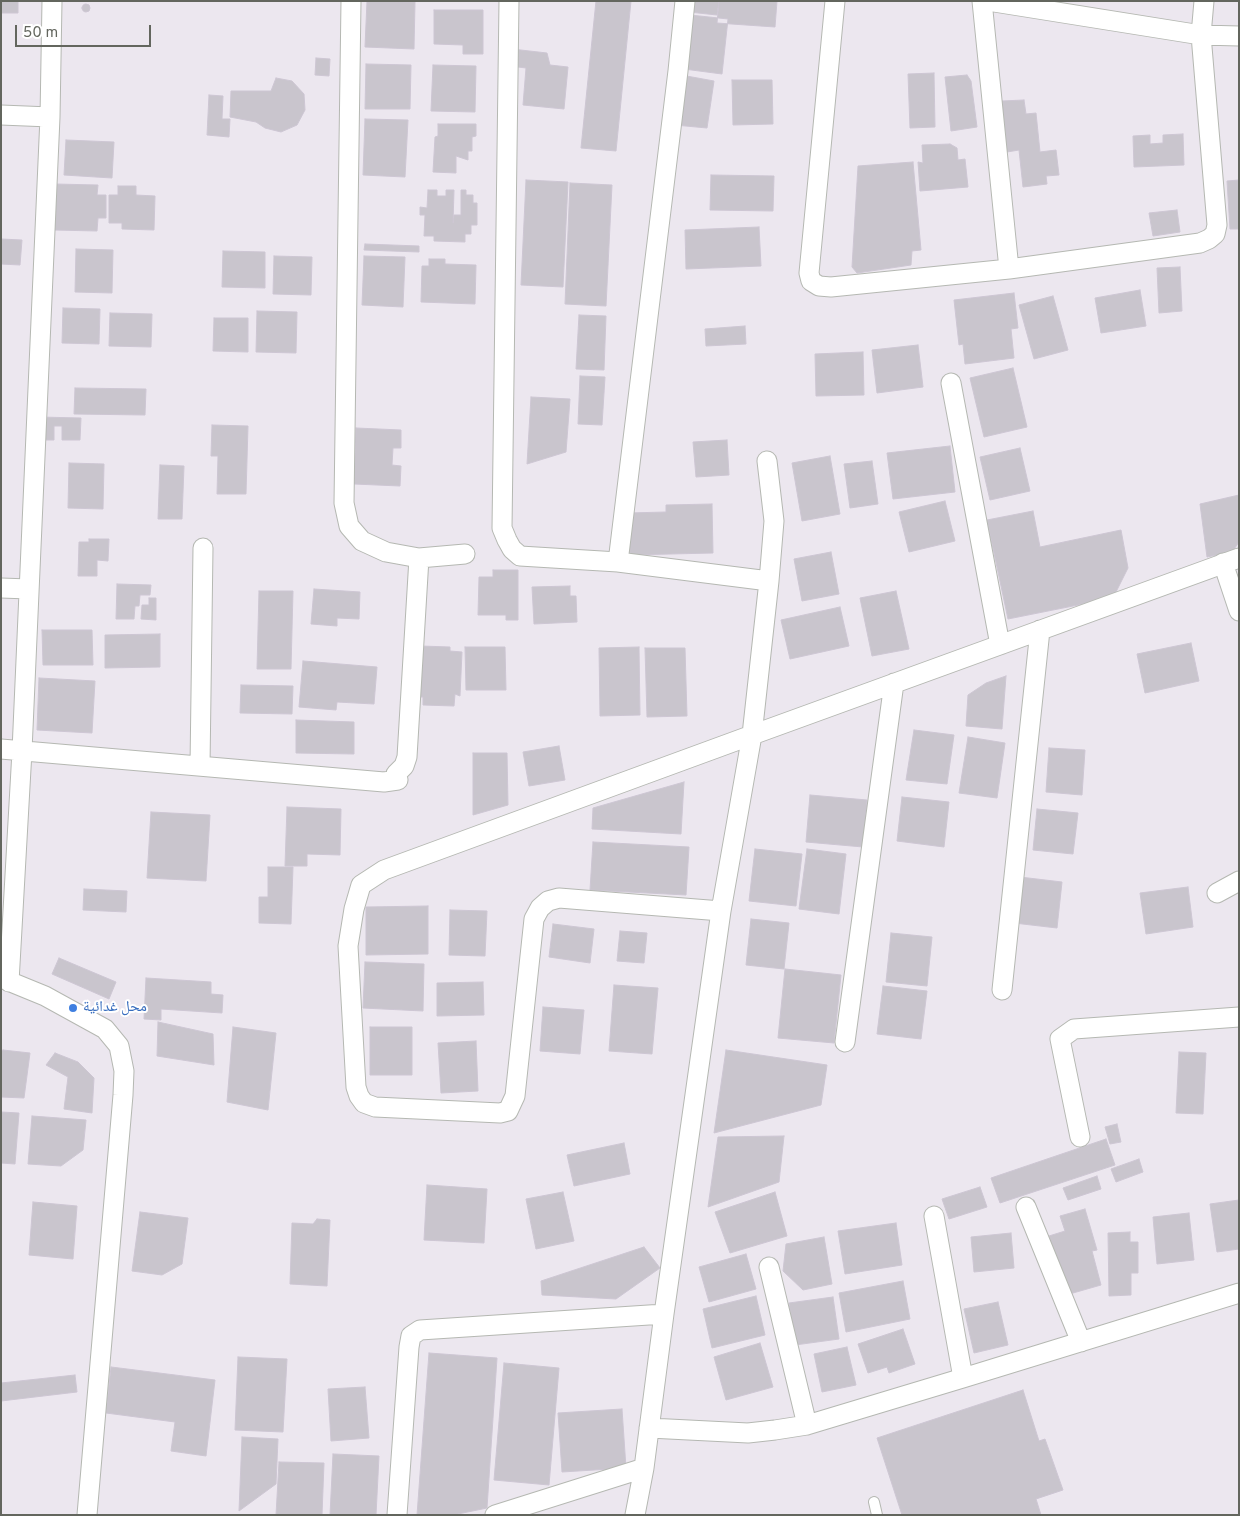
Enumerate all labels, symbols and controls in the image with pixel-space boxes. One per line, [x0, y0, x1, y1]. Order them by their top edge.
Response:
scale bar [18, 15, 154, 47]
text: 50 m [23, 24, 58, 43]
place label: محل غدائية [83, 999, 147, 1017]
marker: محل غدائية [67, 1002, 79, 1014]

